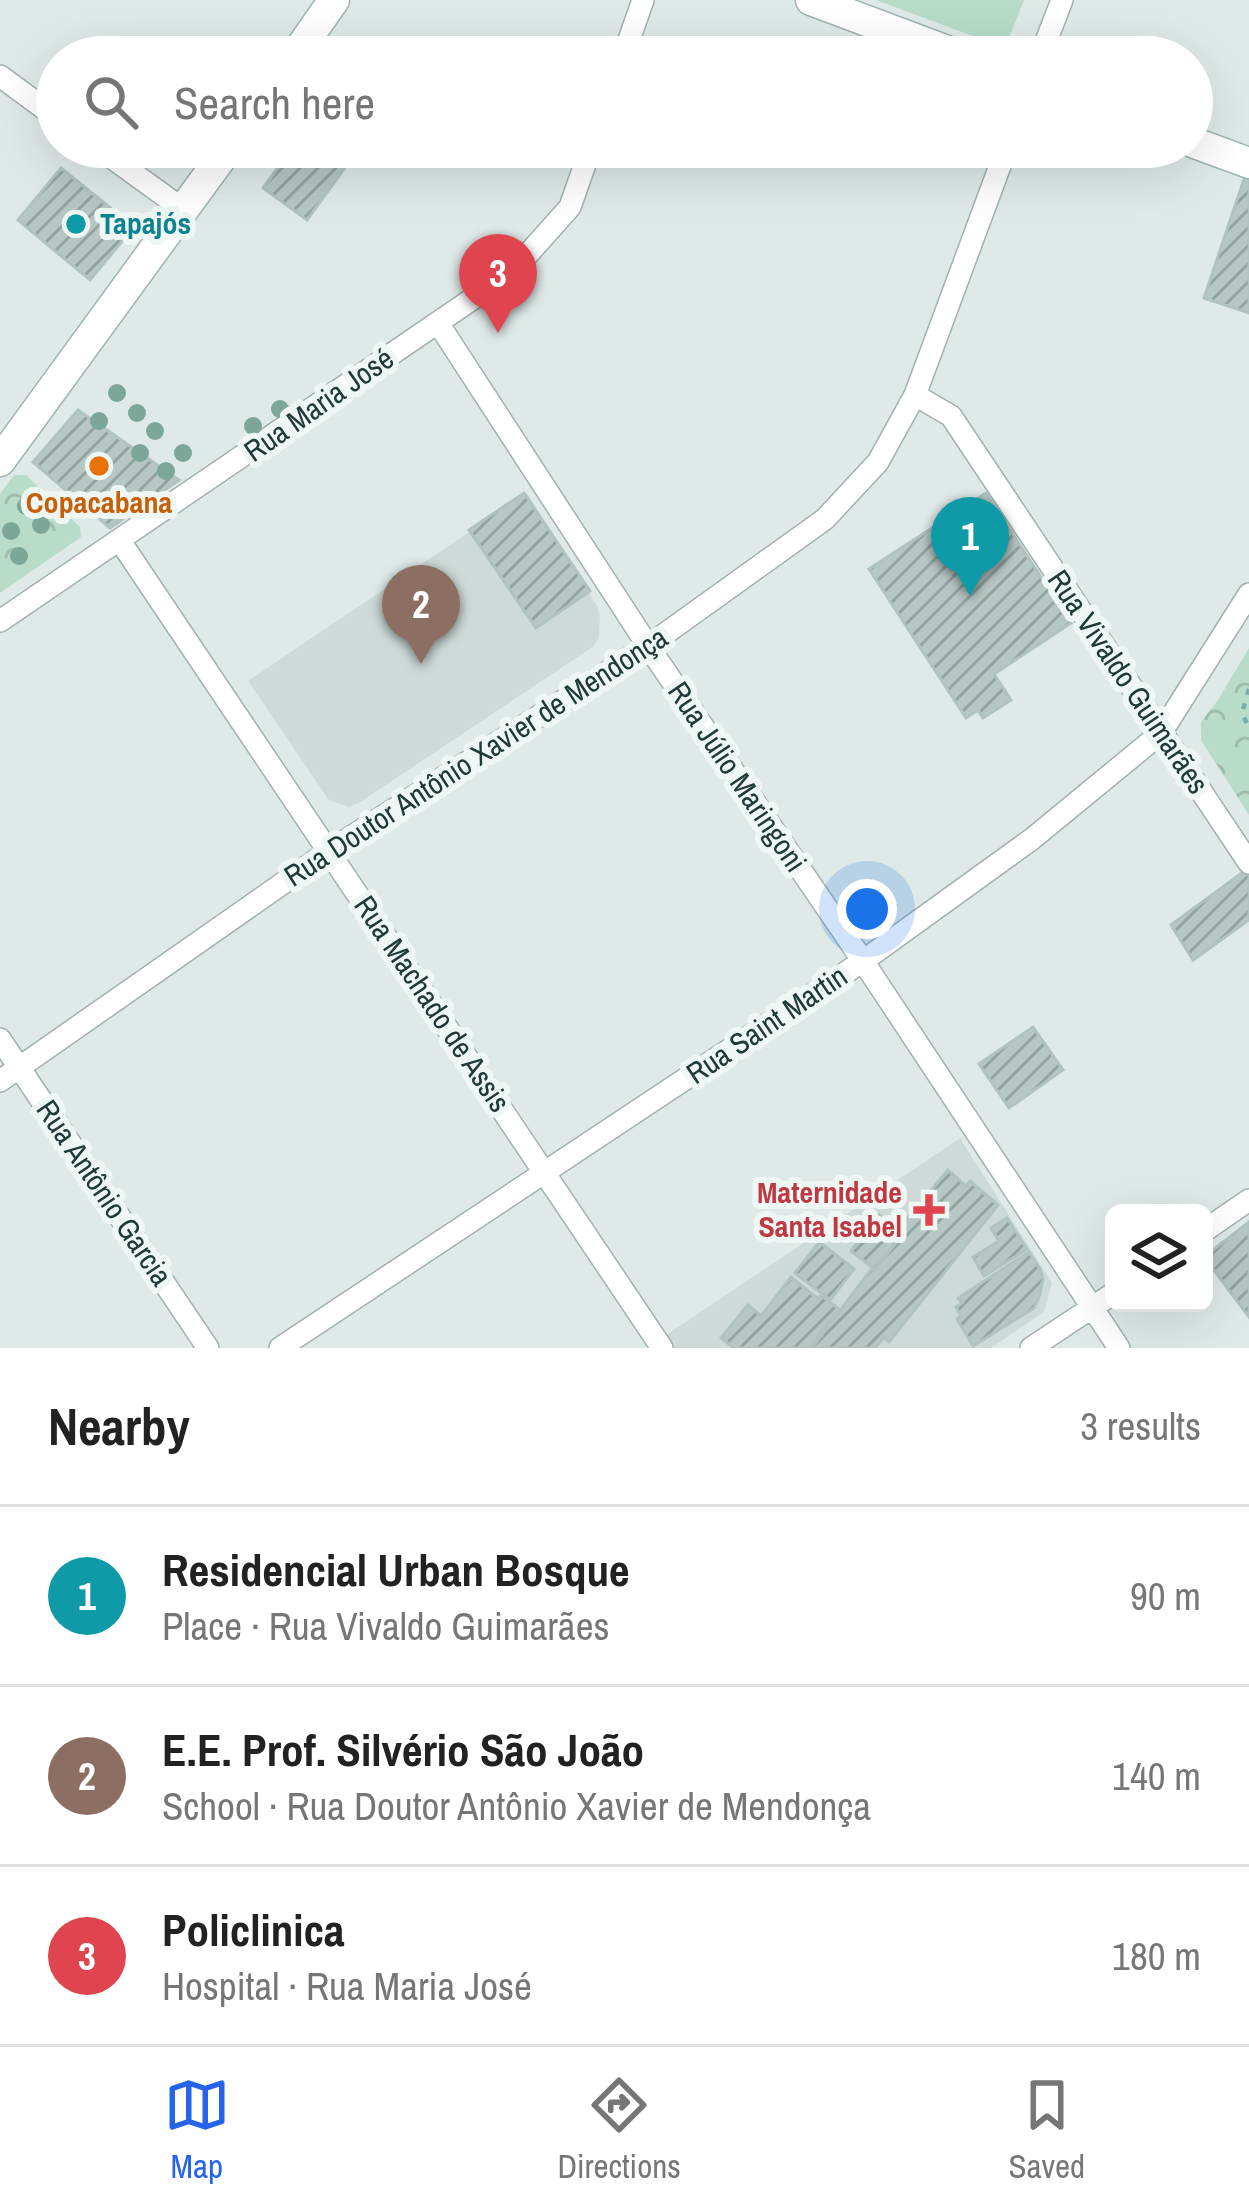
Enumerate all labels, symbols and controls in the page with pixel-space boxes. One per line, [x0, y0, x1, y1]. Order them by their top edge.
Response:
search box [36, 36, 1213, 168]
icon: search [78, 69, 144, 135]
text: Search here [174, 72, 375, 133]
place label: Tapajós [100, 203, 191, 243]
marker: Tapajós [63, 211, 89, 237]
pin: 3 [459, 234, 537, 333]
street label: Rua Maria José [236, 338, 401, 470]
marker: Copacabana [86, 453, 112, 479]
place label: Copacabana [26, 482, 172, 522]
pin: 1 [931, 497, 1009, 596]
street label: Rua Vivaldo Guimarães [1039, 562, 1219, 801]
pin: 2 [382, 565, 460, 664]
street label: Rua Doutor Antônio Xavier de Mendonça [276, 617, 675, 895]
street label: Rua Júlio Maringoni [659, 673, 816, 879]
your location [837, 879, 897, 939]
street label: Rua Machado de Assis [346, 887, 520, 1119]
street label: Rua Saint Martin [678, 956, 855, 1093]
street label: Rua Antônio Garcia [28, 1092, 182, 1293]
place label: Maternidade Santa Isabel [757, 1172, 902, 1246]
marker: Maternidade Santa Isabel [913, 1194, 945, 1226]
map controls [1105, 1204, 1213, 1312]
button: layers [1105, 1204, 1213, 1312]
text: Nearby [48, 1392, 190, 1461]
text: 3 results [1080, 1400, 1201, 1452]
text: Residencial Urban Bosque [162, 1539, 630, 1600]
text: 1 [78, 1570, 96, 1622]
text: 90 m [1130, 1570, 1201, 1622]
text: Place · Rua Vivaldo Guimarães [162, 1600, 609, 1652]
text: E.E. Prof. Silvério São João [162, 1719, 644, 1780]
text: 2 [78, 1750, 96, 1802]
text: 140 m [1112, 1750, 1201, 1802]
text: School · Rua Doutor Antônio Xavier de Mendonça [162, 1780, 871, 1832]
text: Policlinica [162, 1899, 345, 1960]
text: 3 [78, 1930, 96, 1982]
text: 180 m [1112, 1930, 1201, 1982]
text: Hospital · Rua Maria José [162, 1960, 532, 2012]
tab: Map [164, 2072, 230, 2188]
tab: Directions [557, 2072, 681, 2188]
tab: Saved [1008, 2072, 1085, 2188]

